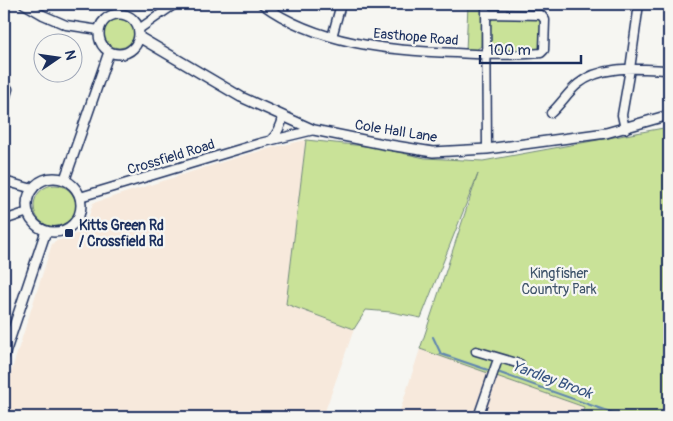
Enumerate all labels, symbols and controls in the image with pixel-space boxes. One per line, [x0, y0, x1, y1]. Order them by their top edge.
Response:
street label: Easthope Road [373, 25, 459, 49]
north arrow [32, 32, 82, 82]
scale bar [480, 32, 582, 64]
text: 100 m [488, 41, 531, 60]
text: N [61, 49, 80, 62]
street label: Cole Hall Lane [354, 116, 439, 146]
street label: Crossfield Road [125, 136, 217, 178]
place label: Kitts Green Rd / Crossfield Rd [79, 217, 164, 250]
marker: Kitts Green Rd / Crossfield Rd [63, 227, 75, 239]
park label: Kingfisher Country Park [521, 265, 597, 298]
water label: Yardley Brook [509, 357, 596, 404]

